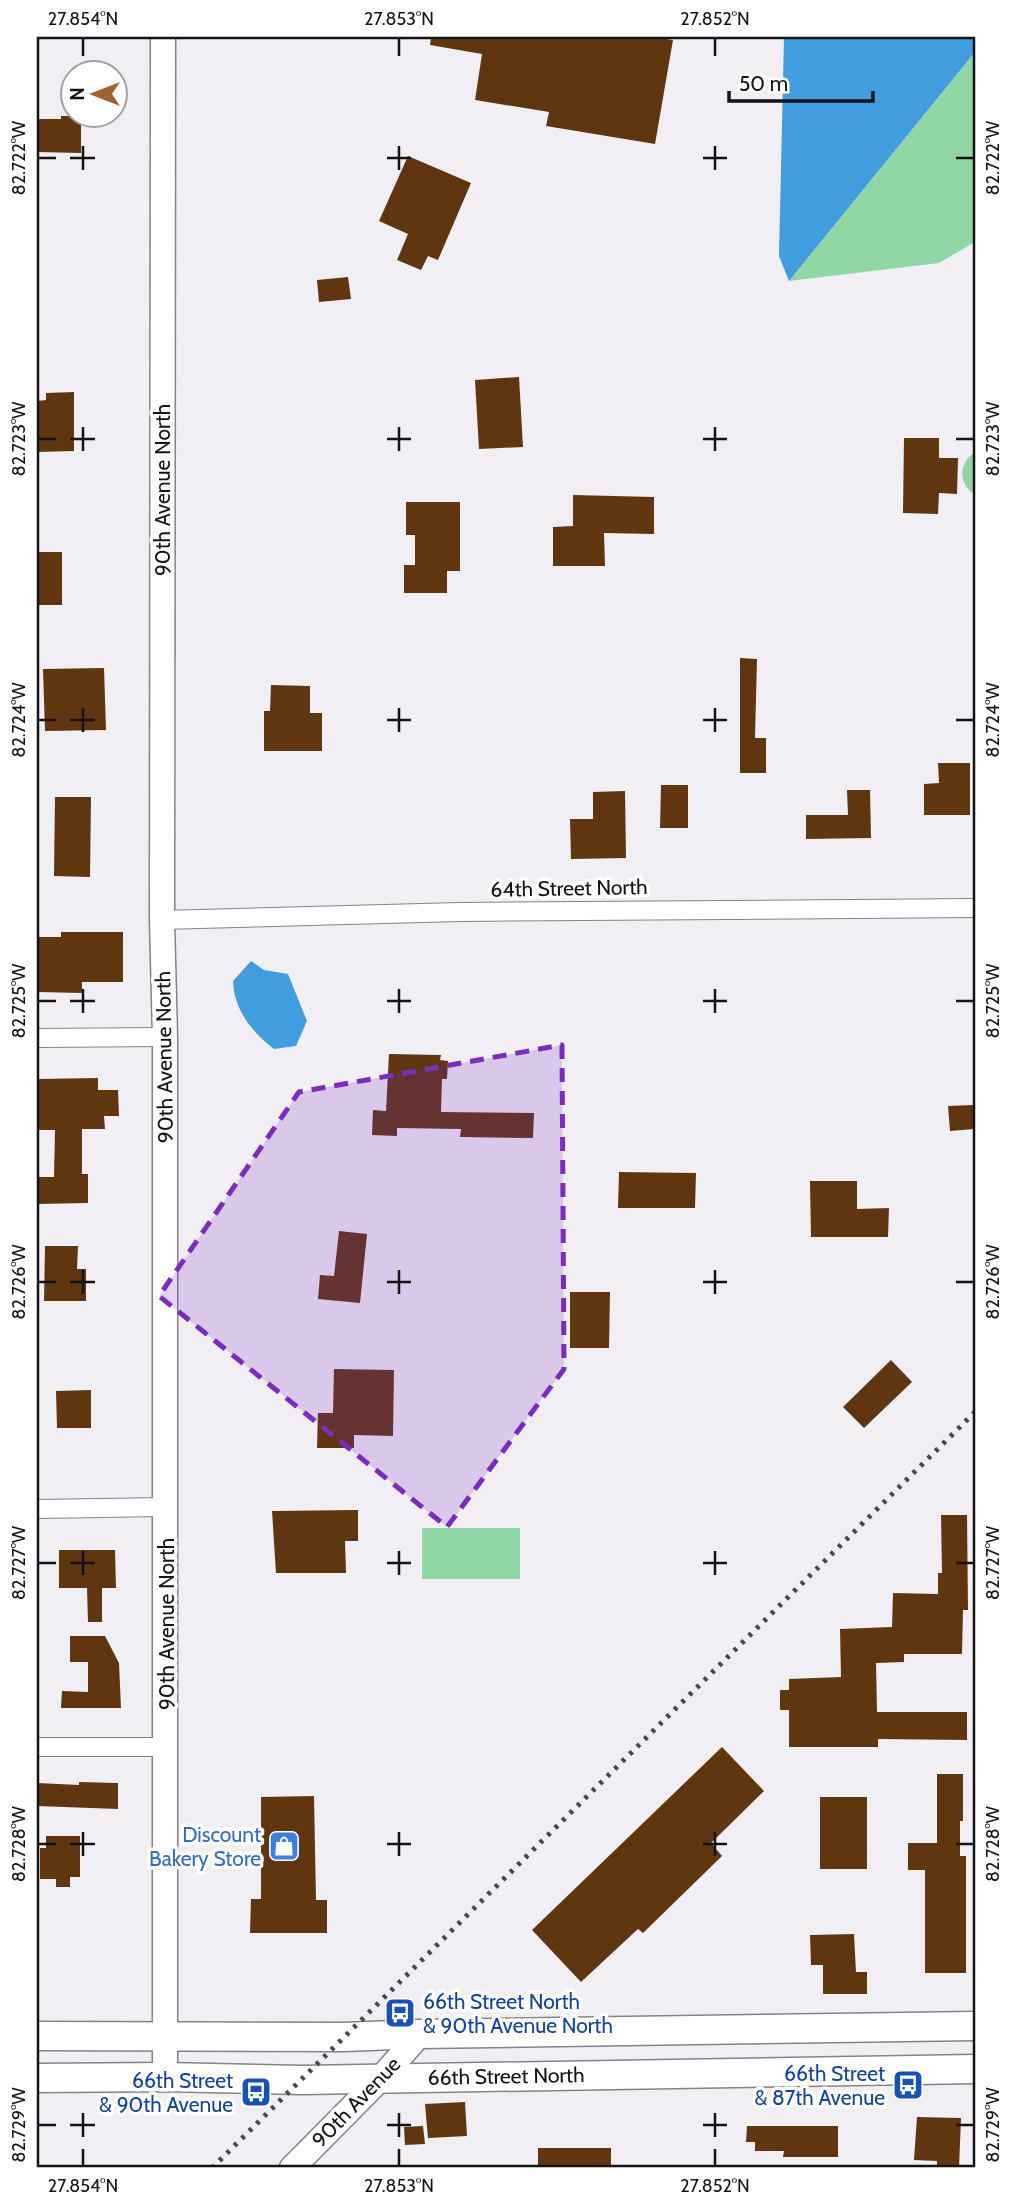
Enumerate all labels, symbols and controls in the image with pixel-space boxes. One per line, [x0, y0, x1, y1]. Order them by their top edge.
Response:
text: 27.854°N [48, 8, 118, 30]
text: 27.853°N [364, 8, 434, 30]
text: 27.852°N [680, 8, 750, 30]
north arrow [60, 60, 130, 130]
scale bar [729, 60, 872, 104]
text: 50 m [739, 71, 788, 96]
text: N [66, 87, 89, 101]
text: 82.722°W [8, 121, 30, 195]
text: 82.722°W [982, 121, 1004, 195]
text: 82.723°W [8, 402, 30, 476]
text: 82.723°W [982, 402, 1004, 476]
street label: 90th Avenue North [150, 404, 175, 576]
text: 82.724°W [8, 682, 30, 758]
text: 82.724°W [982, 682, 1004, 758]
street label: 64th Street North [490, 874, 648, 902]
text: 82.725°W [8, 964, 30, 1038]
text: 82.725°W [982, 964, 1004, 1038]
street label: 90th Avenue North [150, 971, 178, 1143]
text: 82.726°W [8, 1245, 30, 1319]
text: 82.726°W [982, 1245, 1004, 1319]
text: 82.727°W [8, 1526, 30, 1600]
text: 82.727°W [982, 1526, 1004, 1600]
street label: 90th Avenue North [154, 1538, 179, 1710]
text: 82.728°W [8, 1806, 30, 1882]
text: 82.728°W [982, 1806, 1004, 1882]
place label: Discount Bakery Store [149, 1822, 261, 1871]
shop icon: Discount Bakery Store [267, 1829, 301, 1863]
place label: 66th Street North & 90th Avenue North [423, 1989, 613, 2038]
bus stop icon: 66th Street North & 90th Avenue North [383, 1996, 417, 2030]
street label: 90th Avenue [307, 2051, 406, 2153]
place label: 66th Street & 87th Avenue [754, 2061, 885, 2110]
street label: 66th Street North [427, 2062, 585, 2090]
place label: 66th Street & 90th Avenue [99, 2068, 233, 2117]
bus stop icon: 66th Street & 87th Avenue [891, 2068, 925, 2102]
bus stop icon: 66th Street & 90th Avenue [239, 2075, 273, 2109]
text: 82.729°W [8, 2087, 30, 2163]
text: 82.729°W [982, 2087, 1004, 2163]
text: 27.854°N [48, 2175, 118, 2197]
text: 27.853°N [364, 2175, 434, 2197]
text: 27.852°N [680, 2175, 750, 2197]

